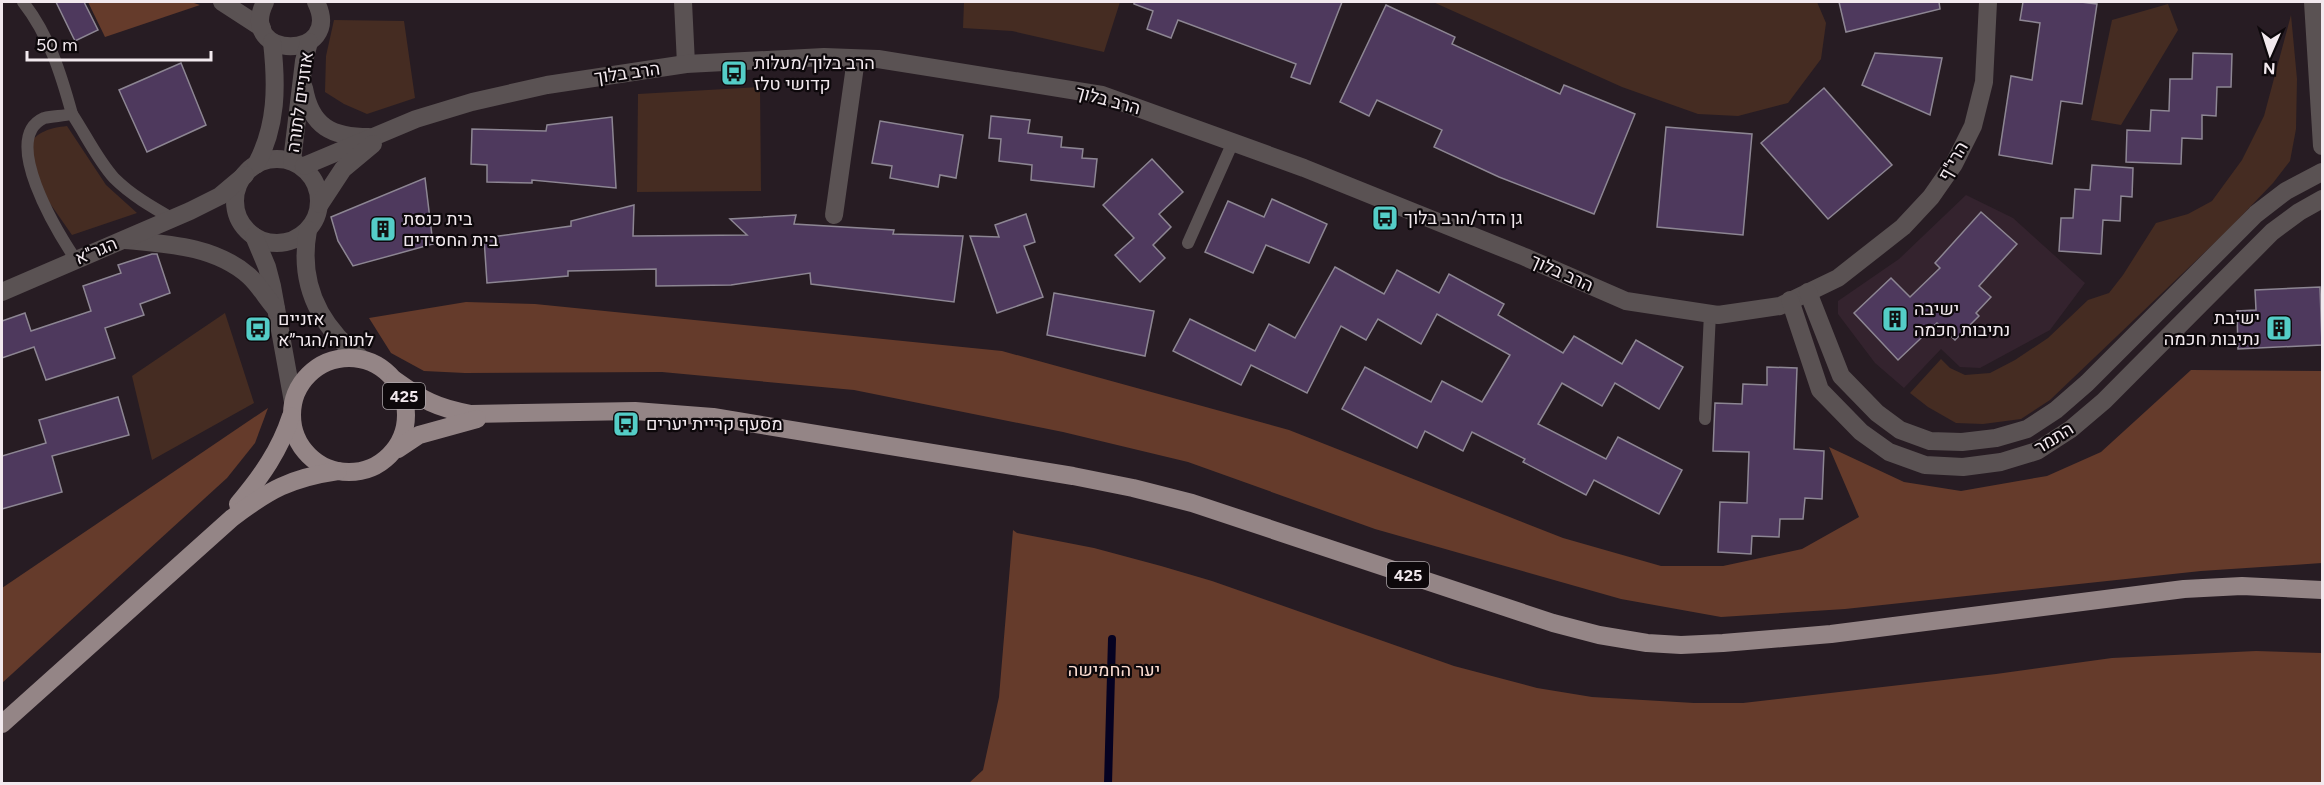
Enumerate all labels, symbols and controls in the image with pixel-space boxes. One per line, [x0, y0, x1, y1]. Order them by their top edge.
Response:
scale bar [27, 24, 212, 62]
north arrow [2240, 24, 2300, 84]
text: 50 m [36, 34, 78, 56]
street label: אוזניים לתורה [282, 50, 318, 154]
place label: הרב בלוך/מעלות קדושי טלז [754, 52, 875, 95]
street label: הרב בלוך [593, 57, 661, 89]
bus stop icon: הרב בלוך/מעלות קדושי טלז [719, 58, 749, 88]
text: N [2263, 59, 2276, 78]
street label: הרב בלוך [1073, 81, 1143, 119]
street label: הרי"ף [1933, 138, 1973, 184]
bus stop icon: גן הדר/הרב בלוך [1370, 203, 1400, 233]
place label: גן הדר/הרב בלוך [1404, 207, 1523, 229]
place label: בית כנסת בית החסידים [403, 208, 499, 251]
building icon: בית כנסת בית החסידים [368, 214, 398, 244]
street label: הגר"א [72, 232, 120, 270]
street label: הרב בלוך [1527, 249, 1597, 297]
place label: ישיבה נתיבות חכמה [1914, 298, 2010, 341]
building icon: ישיבה נתיבות חכמה [1880, 304, 1910, 334]
place label: ישיבת נתיבות חכמה [2164, 307, 2260, 350]
place label: אזניים לתורה/הגר״א [278, 308, 374, 351]
building icon: ישיבת נתיבות חכמה [2264, 313, 2294, 343]
bus stop icon: אזניים לתורה/הגר״א [243, 314, 273, 344]
road number: 425 [383, 383, 425, 409]
bus stop icon: מסעף קריית יערים [611, 409, 641, 439]
place label: מסעף קריית יערים [646, 413, 783, 435]
street label: התמר [2030, 418, 2078, 458]
road number: 425 [1387, 562, 1429, 588]
park label: יער החמישה [1068, 659, 1160, 681]

